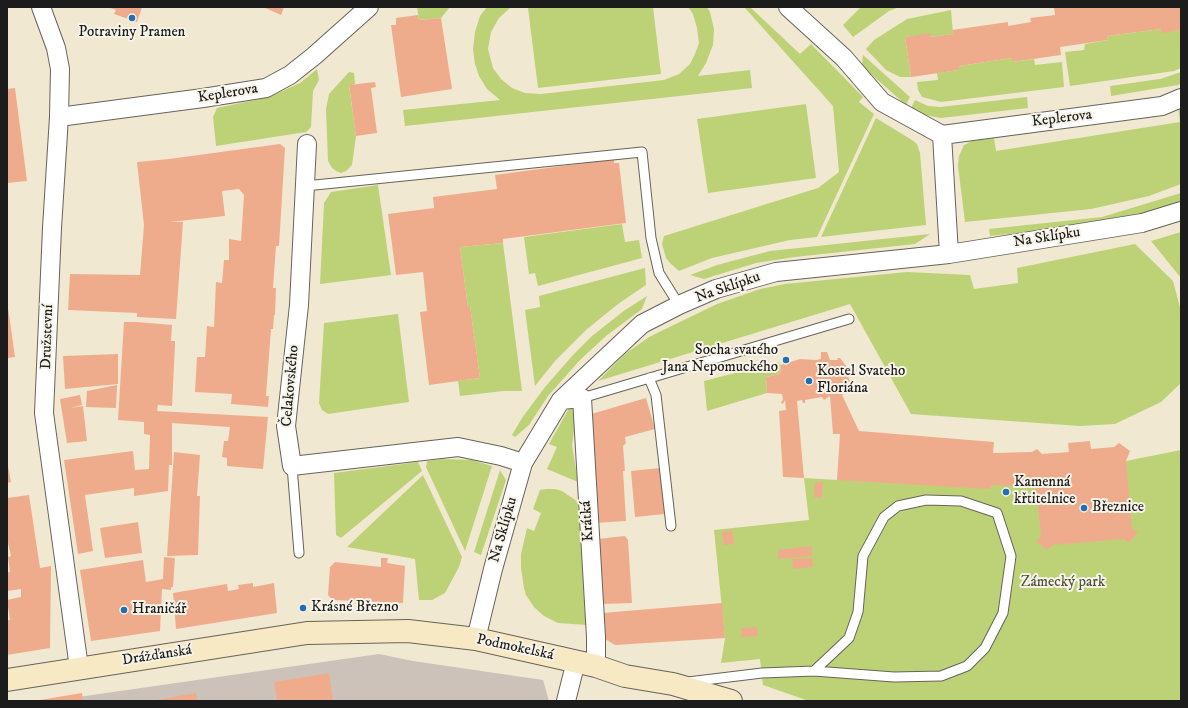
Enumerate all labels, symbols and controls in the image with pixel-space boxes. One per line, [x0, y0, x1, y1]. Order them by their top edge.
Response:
marker: Potraviny Pramen [127, 13, 137, 23]
place label: Potraviny Pramen [79, 24, 185, 42]
street label: Keplerova [197, 80, 259, 108]
street label: Keplerova [1031, 106, 1093, 132]
street label: Na Sklípku [1012, 224, 1082, 252]
street label: Na Sklípku [693, 269, 763, 307]
street label: Družstevní [38, 304, 58, 370]
place label: Socha svatého Jana Nepomuckého [662, 342, 778, 377]
street label: Čelakovského [278, 344, 304, 428]
marker: Socha svatého Jana Nepomuckého [781, 355, 791, 365]
place label: Kostel Svateho Floriána [817, 363, 905, 398]
marker: Kostel Svateho Floriána [804, 376, 814, 386]
place label: Kamenná křtitelnice [1014, 474, 1076, 509]
marker: Kamenná křtitelnice [1001, 487, 1011, 497]
street label: Na Sklípku [486, 495, 522, 565]
place label: Březnice [1092, 499, 1144, 517]
street label: Krátká [578, 500, 598, 542]
marker: Březnice [1079, 503, 1089, 513]
park label: Zámecký park [1021, 574, 1105, 592]
place label: Krásné Březno [311, 599, 399, 617]
place label: Hraničář [132, 601, 187, 619]
marker: Krásné Březno [298, 603, 308, 613]
marker: Hraničář [119, 605, 129, 615]
street label: Podmokelská [475, 631, 555, 665]
street label: Drážďanská [121, 642, 193, 670]

